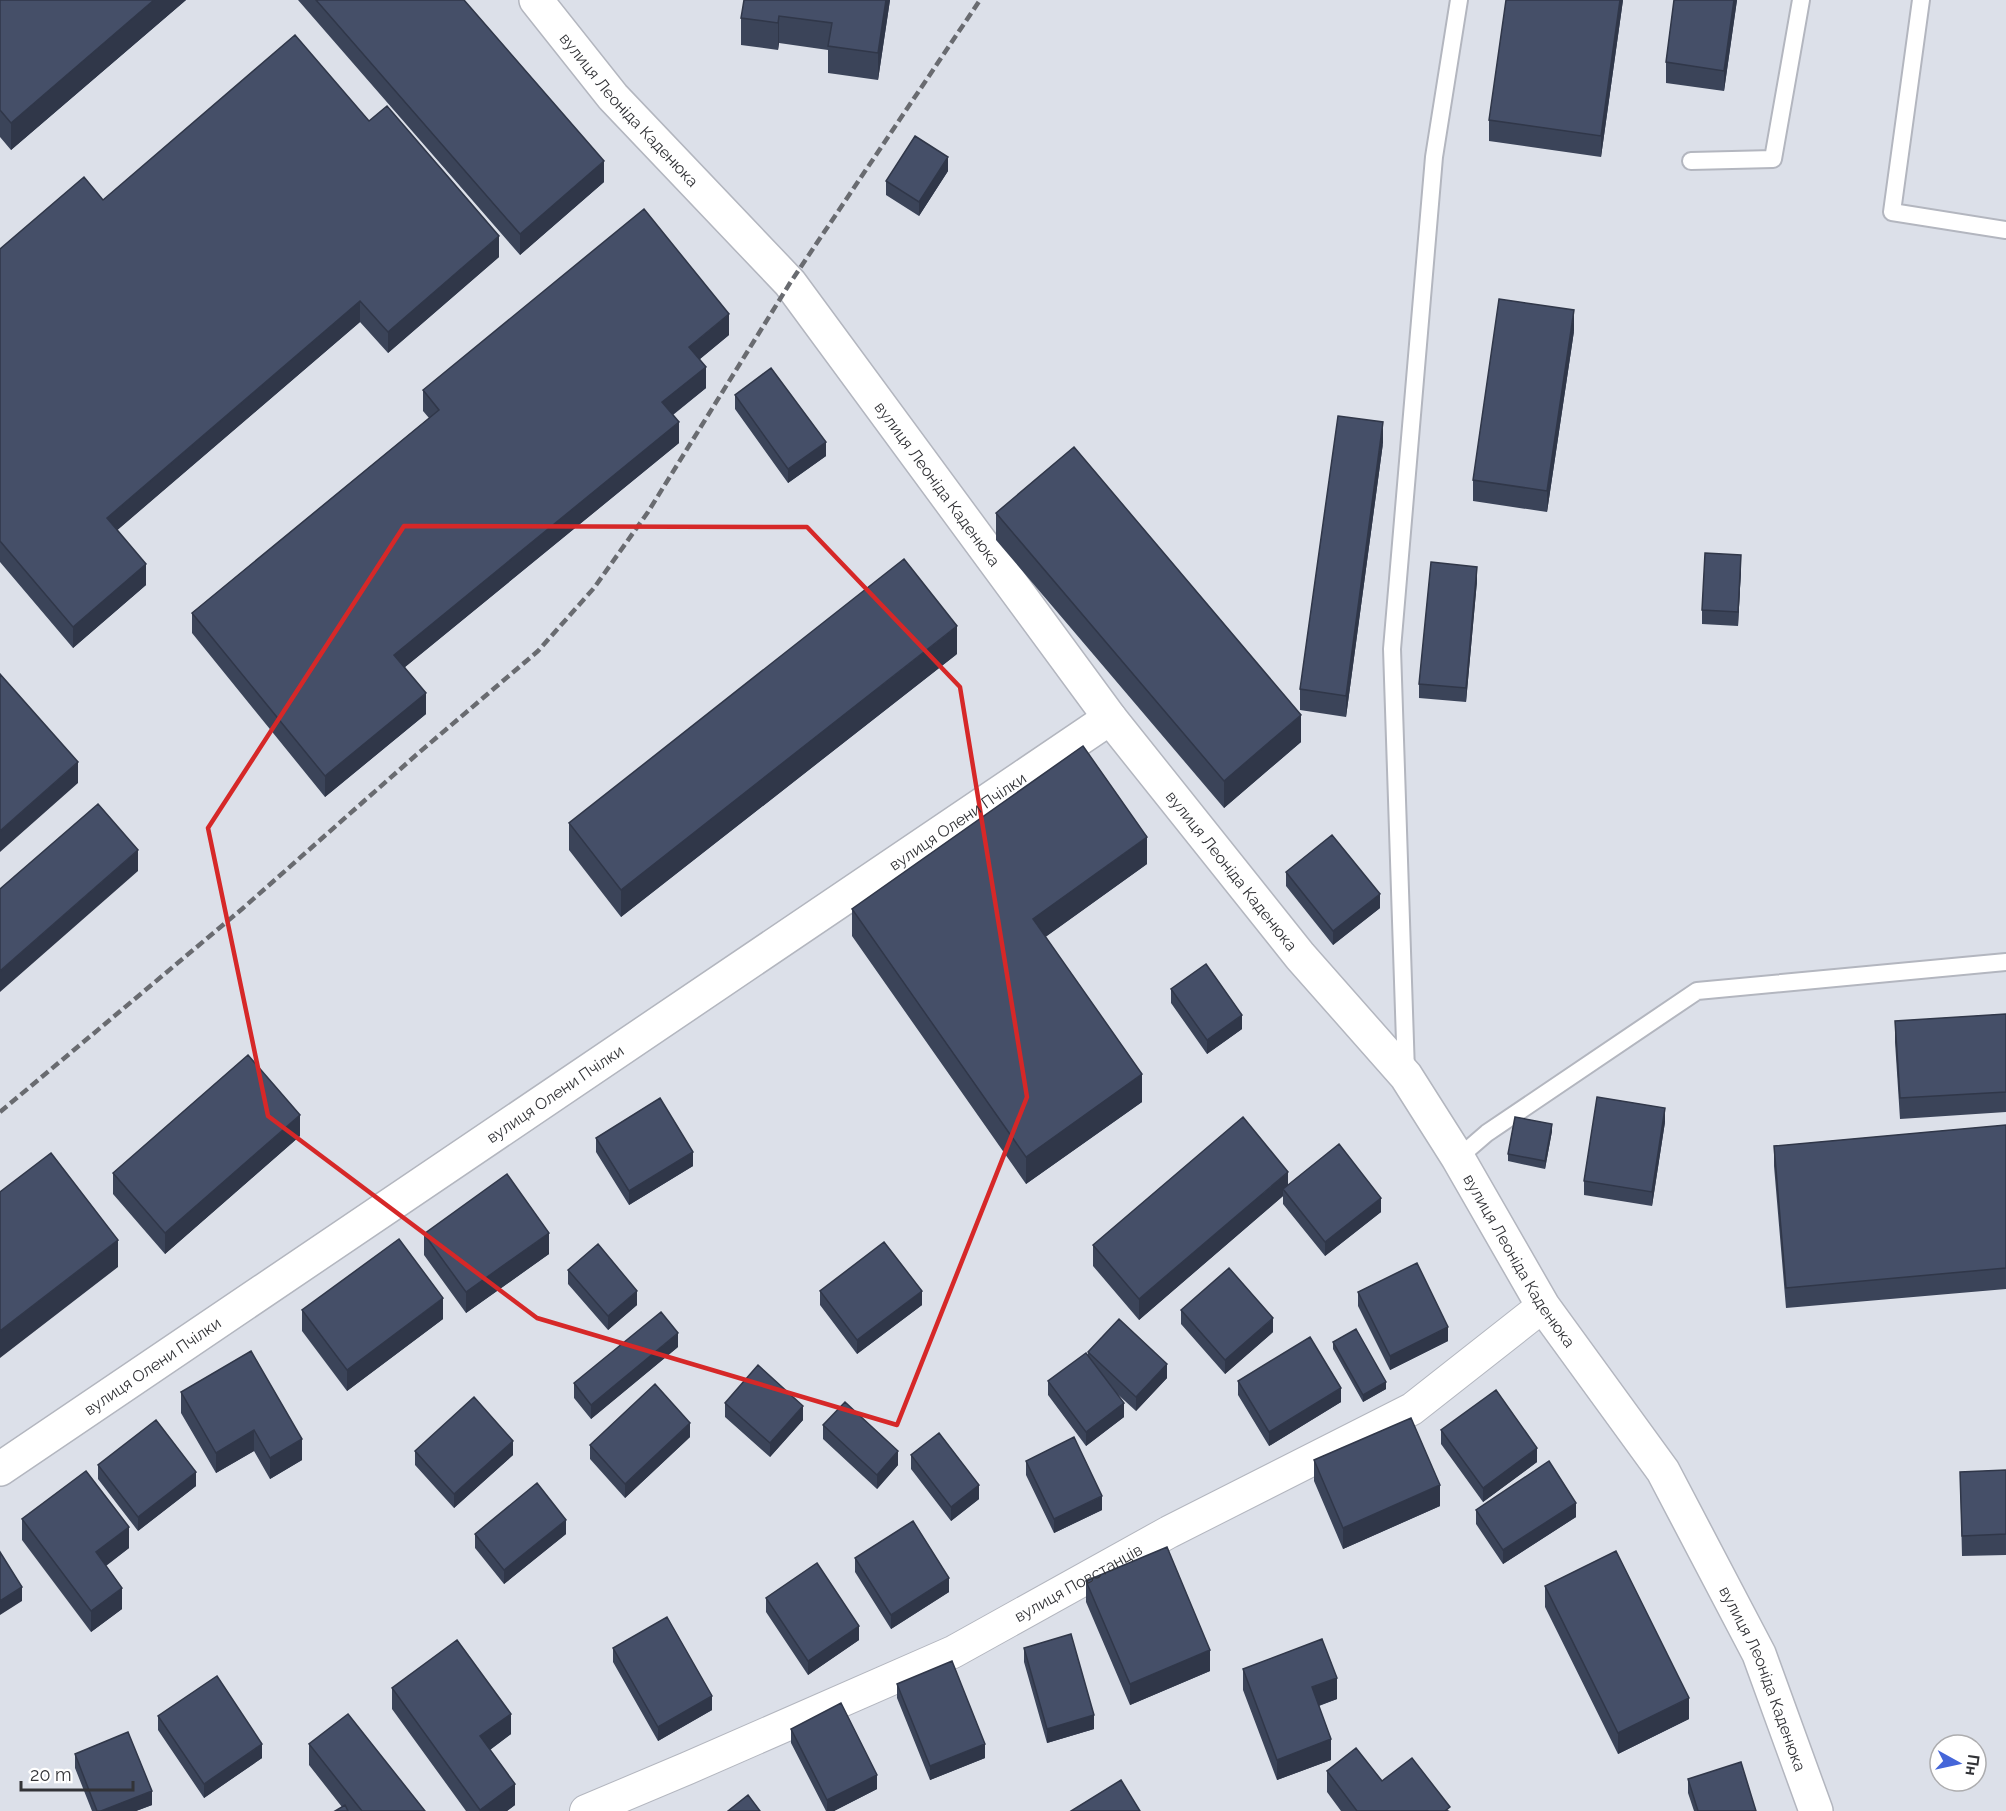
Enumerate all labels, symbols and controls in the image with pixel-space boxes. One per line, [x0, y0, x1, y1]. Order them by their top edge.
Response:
street label: вулиця Леоніда Каденюка [556, 29, 702, 191]
street label: вулиця Леоніда Каденюка [871, 398, 1004, 570]
street label: вулиця Олени Пчілки [886, 769, 1030, 875]
street label: вулиця Леоніда Каденюка [1162, 787, 1301, 955]
street label: вулиця Олени Пчілки [483, 1041, 627, 1147]
street label: вулиця Леоніда Каденюка [1459, 1171, 1579, 1351]
street label: вулиця Олени Пчілки [81, 1313, 225, 1419]
street label: вулиця Повстанців [1011, 1540, 1145, 1626]
street label: вулиця Леоніда Каденюка [1715, 1583, 1810, 1774]
north arrow [1928, 1733, 1988, 1793]
text: Пн [1961, 1753, 1983, 1777]
scale bar [21, 1754, 134, 1792]
text: 20 m [30, 1764, 72, 1785]

